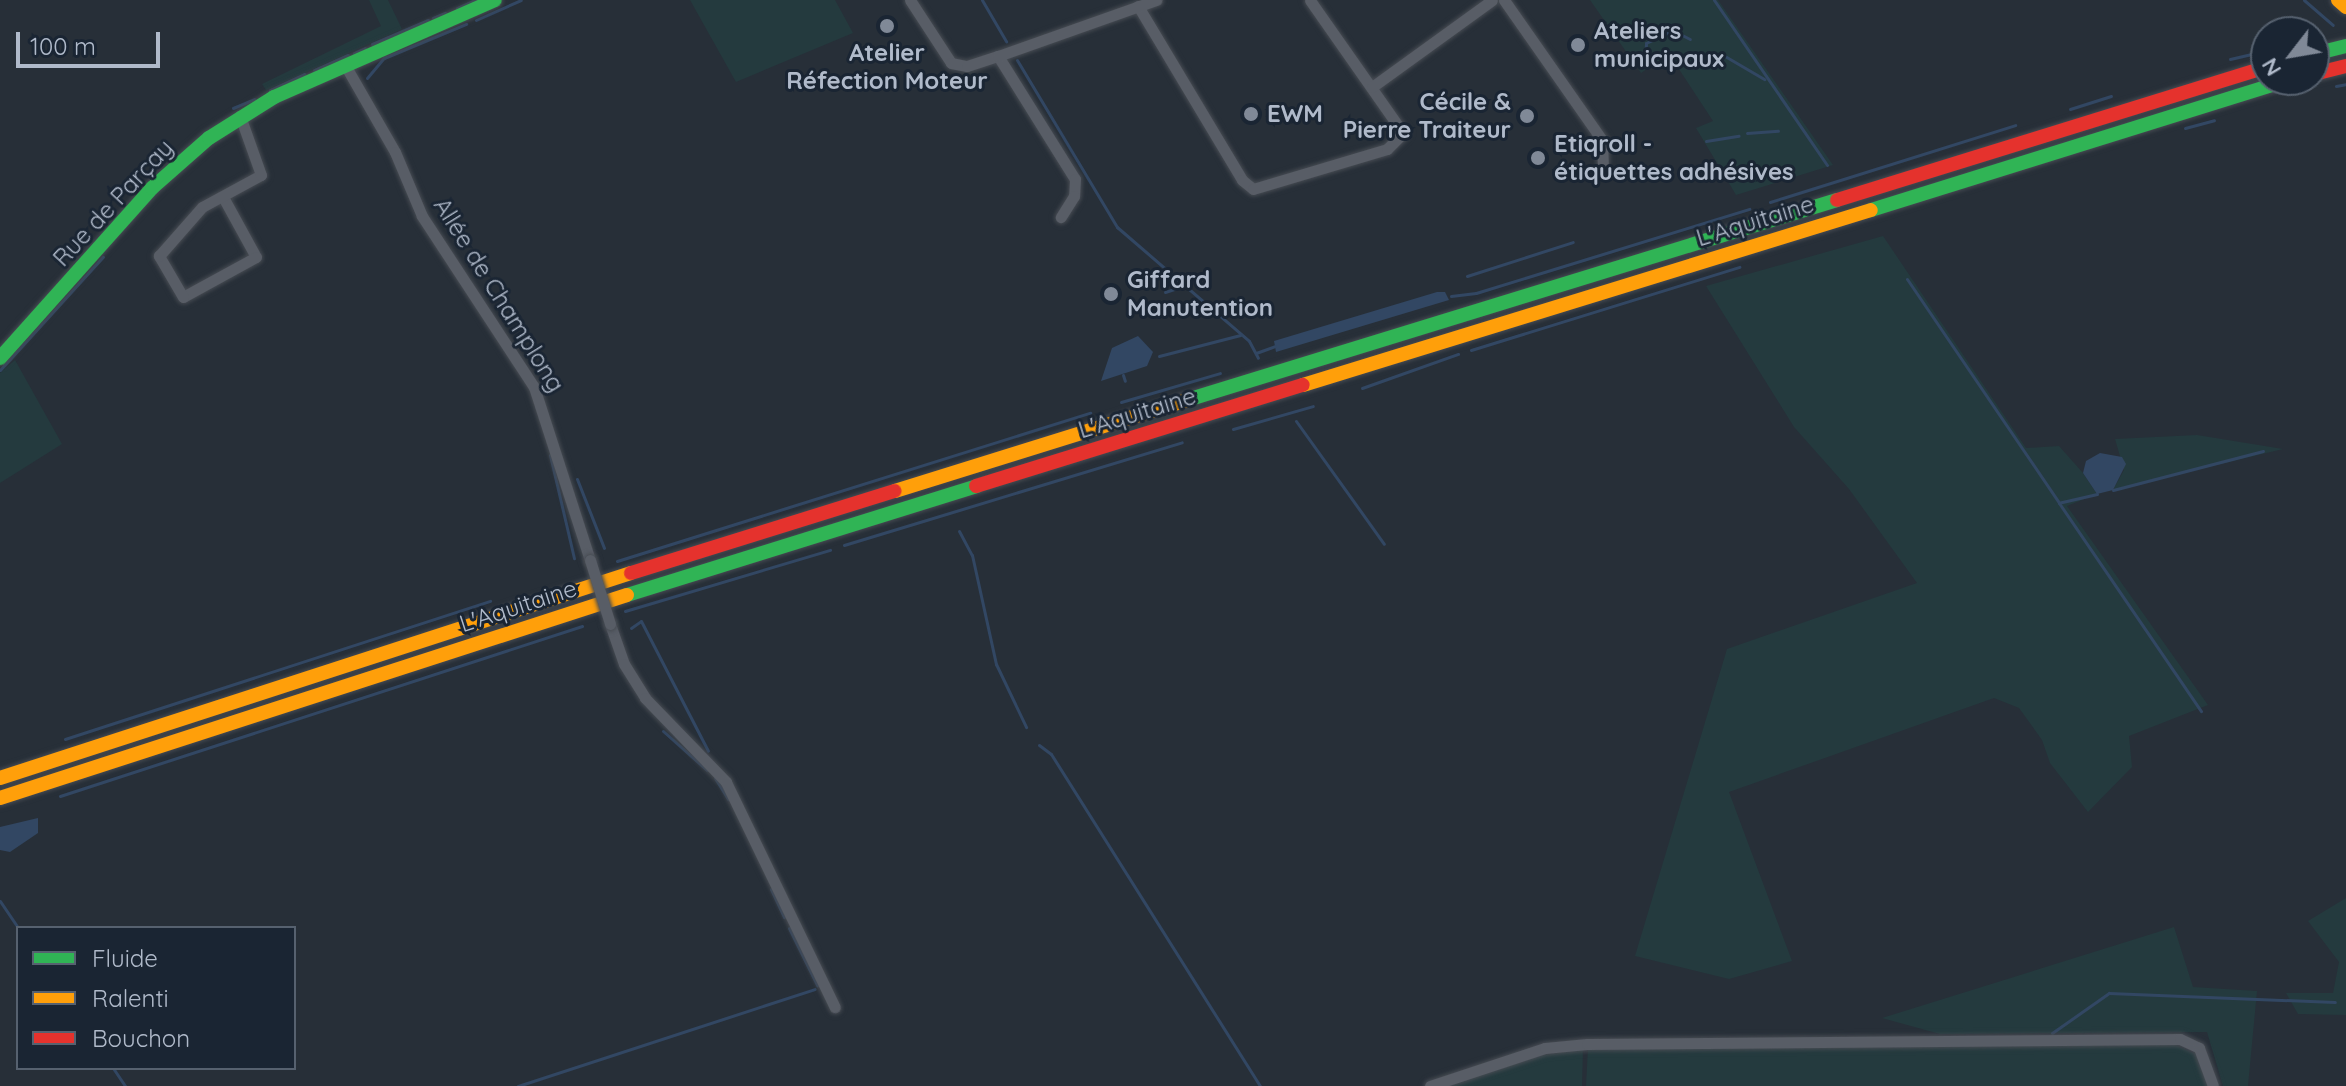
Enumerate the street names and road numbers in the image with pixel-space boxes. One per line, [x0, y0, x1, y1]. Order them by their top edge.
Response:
street label: Rue de Parçay [47, 134, 179, 272]
street label: L'Aquitaine [1693, 189, 1817, 253]
street label: Allée de Champlong [428, 193, 570, 397]
street label: L'Aquitaine [1075, 381, 1199, 445]
street label: L'Aquitaine [456, 574, 580, 638]

